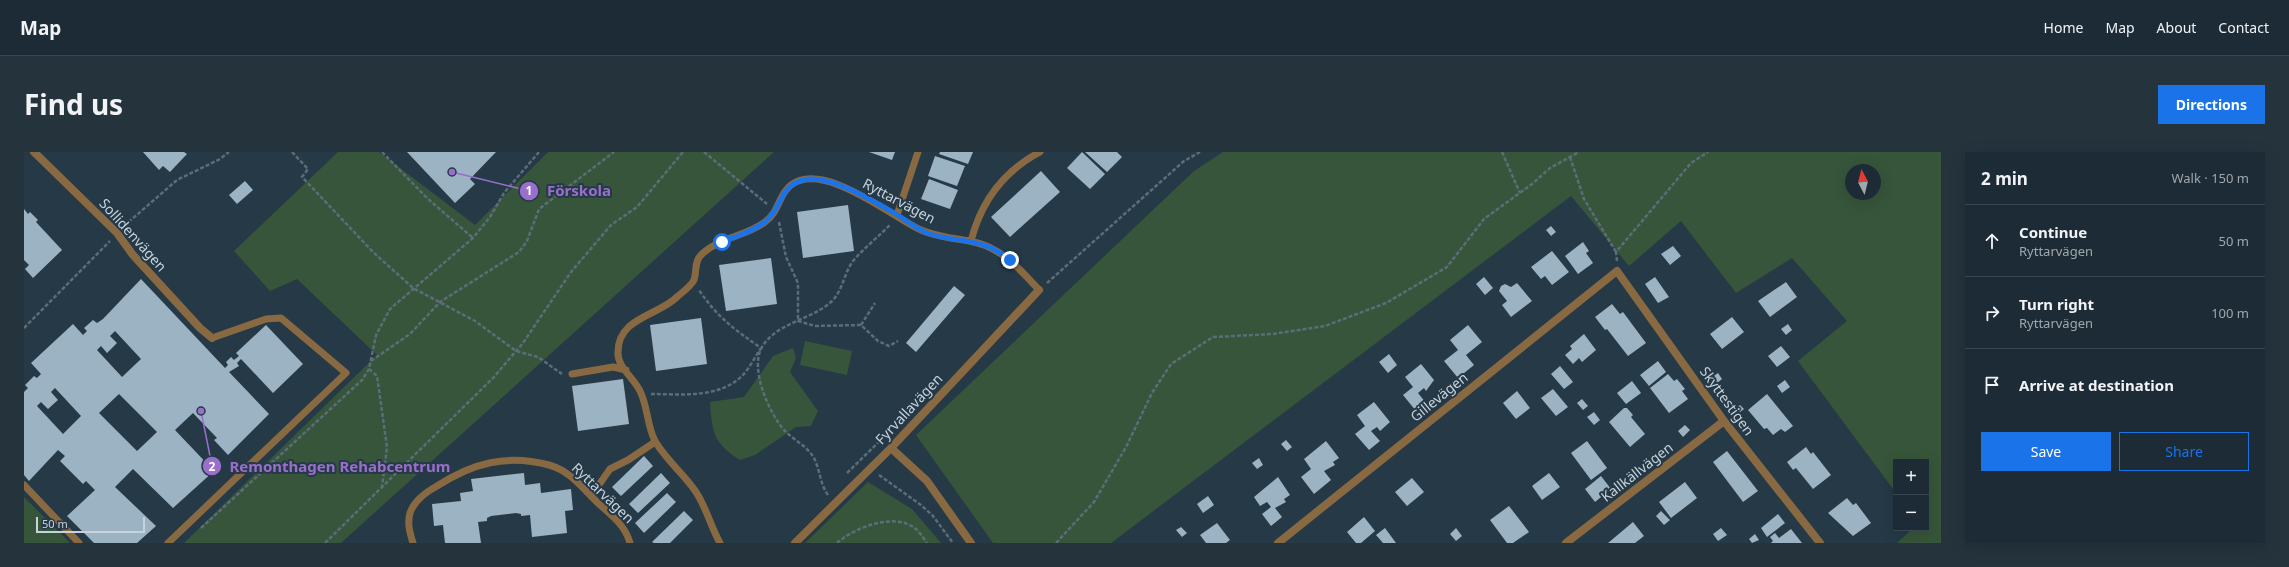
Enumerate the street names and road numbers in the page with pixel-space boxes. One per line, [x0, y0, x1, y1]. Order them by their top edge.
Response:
street label: Ryttarvägen [860, 173, 939, 228]
street label: Sollidenvägen [95, 194, 171, 275]
street label: Skyttestigen [1696, 362, 1759, 439]
street label: Gillevägen [1406, 368, 1471, 426]
street label: Fyrvallavägen [871, 369, 946, 448]
street label: Kallkällvägen [1597, 438, 1677, 506]
street label: Ryttarvägen [568, 458, 639, 527]

